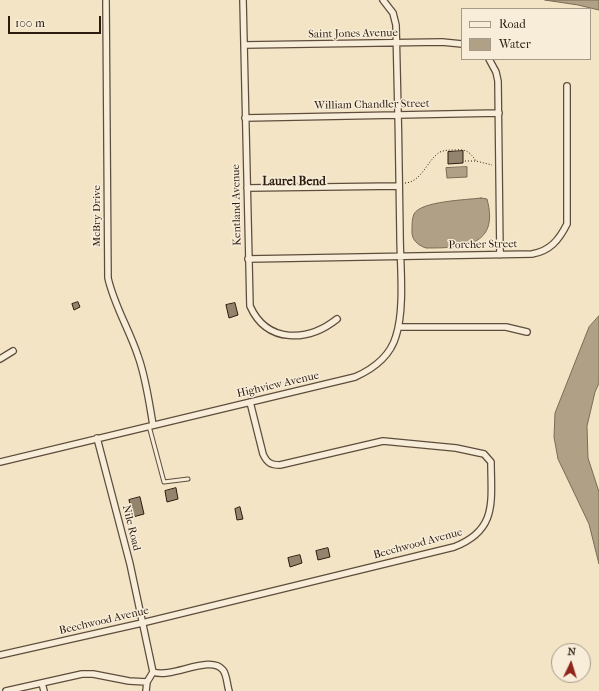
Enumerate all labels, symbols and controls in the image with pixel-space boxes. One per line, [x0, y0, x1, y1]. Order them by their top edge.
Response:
scale bar [10, 8, 103, 34]
legend [461, 8, 591, 60]
text: 100 m [15, 16, 45, 30]
text: Road [499, 17, 526, 31]
street label: Saint Jones Avenue [308, 27, 398, 41]
text: Water [499, 37, 531, 51]
street label: William Chandler Street [314, 97, 430, 113]
street label: Kentland Avenue [230, 164, 244, 246]
district label: Laurel Bend [262, 175, 326, 189]
street label: McBry Drive [90, 185, 104, 247]
street label: Porcher Street [448, 238, 518, 252]
street label: Highview Avenue [236, 369, 320, 401]
street label: Nile Road [119, 504, 143, 552]
street label: Beechwood Avenue [372, 526, 464, 562]
street label: Beechwood Avenue [58, 604, 150, 638]
north arrow [551, 643, 591, 683]
text: N [567, 645, 576, 658]

